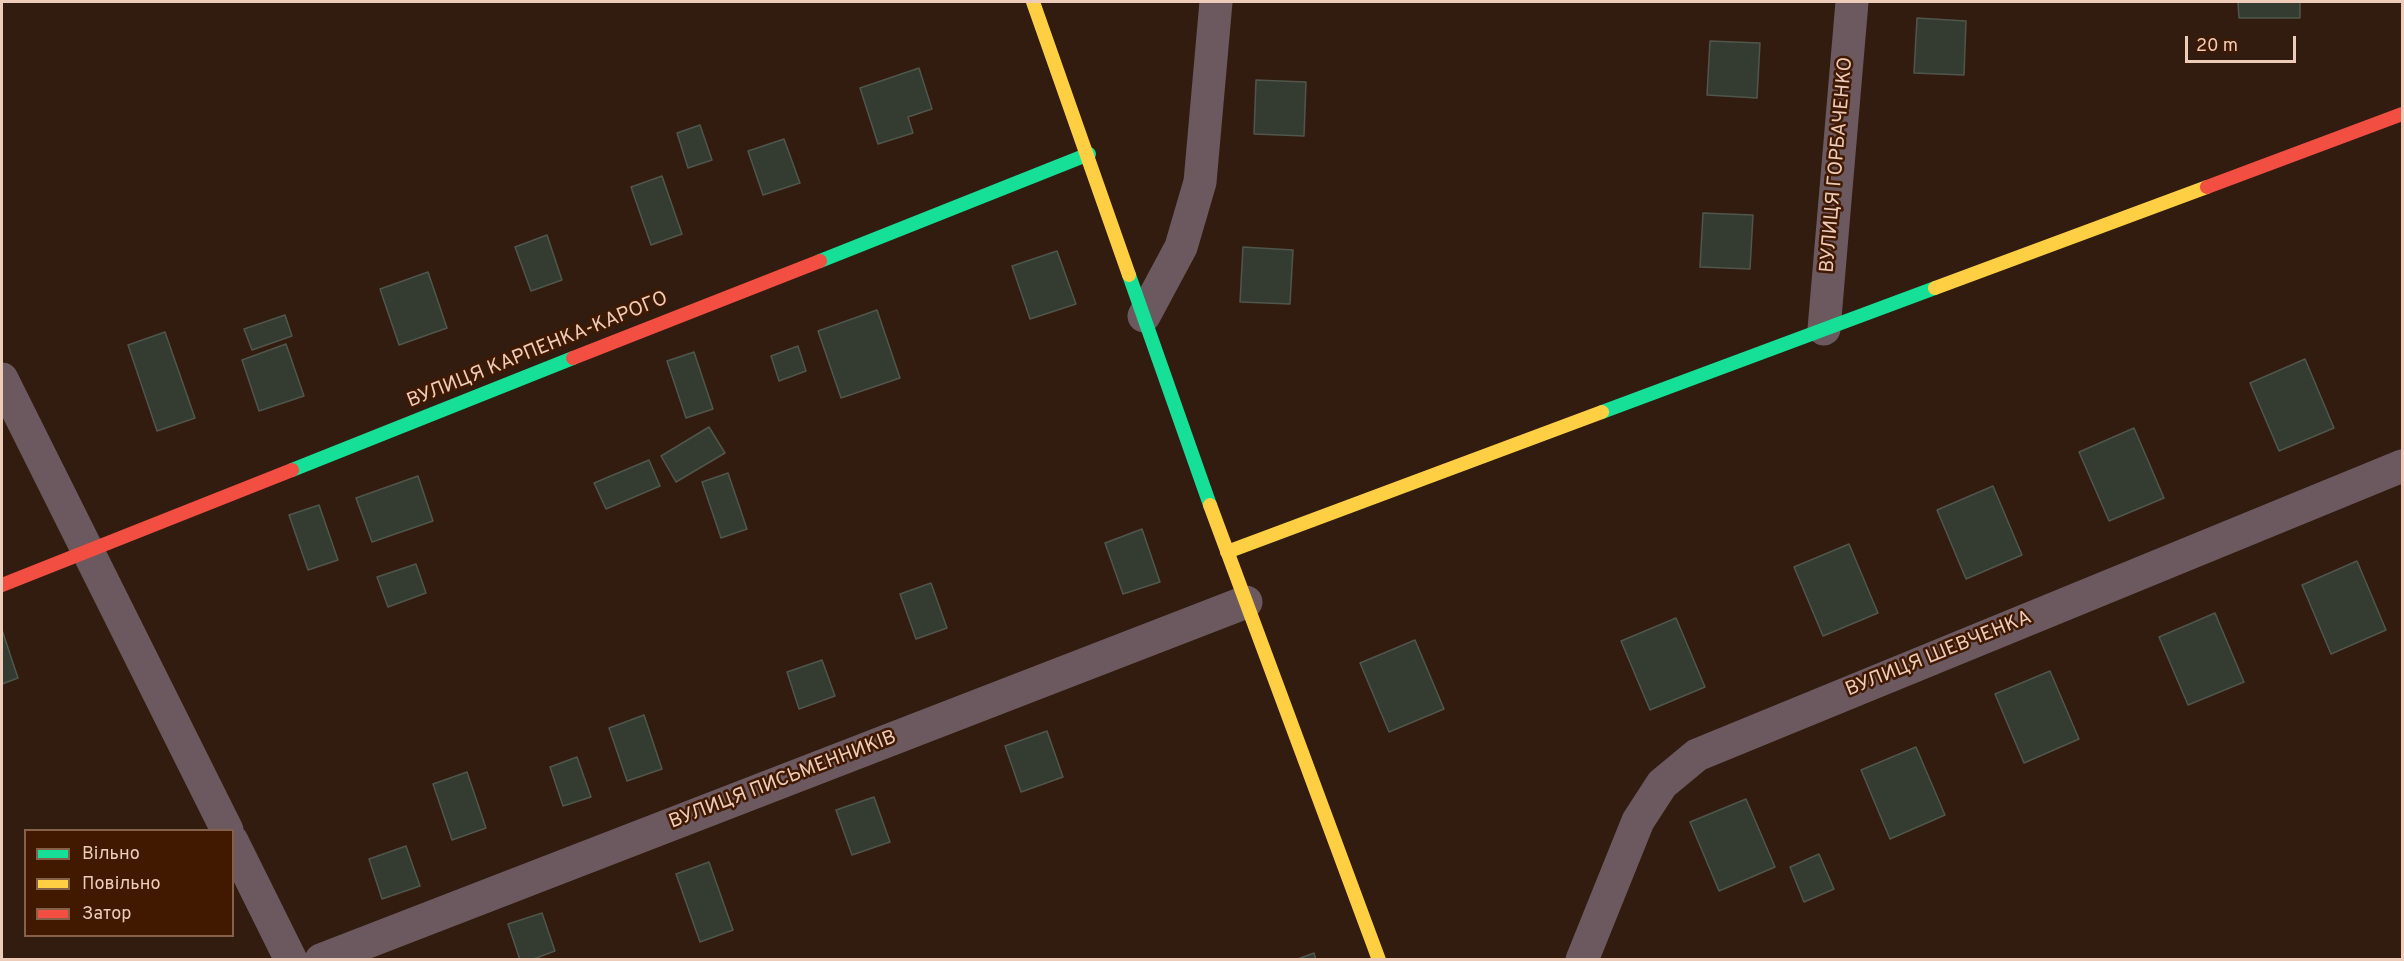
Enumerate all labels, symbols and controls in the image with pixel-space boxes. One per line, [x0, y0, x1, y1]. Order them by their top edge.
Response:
scale bar [2188, 24, 2299, 62]
text: 20 m [2196, 35, 2238, 58]
street label: ВУЛИЦЯ ГОРБАЧЕНКО [1817, 56, 1859, 274]
street label: ВУЛИЦЯ КАРПЕНКА-КАРОГО [404, 288, 672, 414]
street label: ВУЛИЦЯ ШЕВЧЕНКА [1842, 607, 2036, 703]
street label: ВУЛИЦЯ ПИСЬМЕННИКІВ [666, 727, 900, 835]
legend [24, 829, 234, 937]
text: Вільно [82, 843, 140, 866]
text: Повільно [82, 873, 161, 896]
text: Затор [82, 903, 131, 926]

